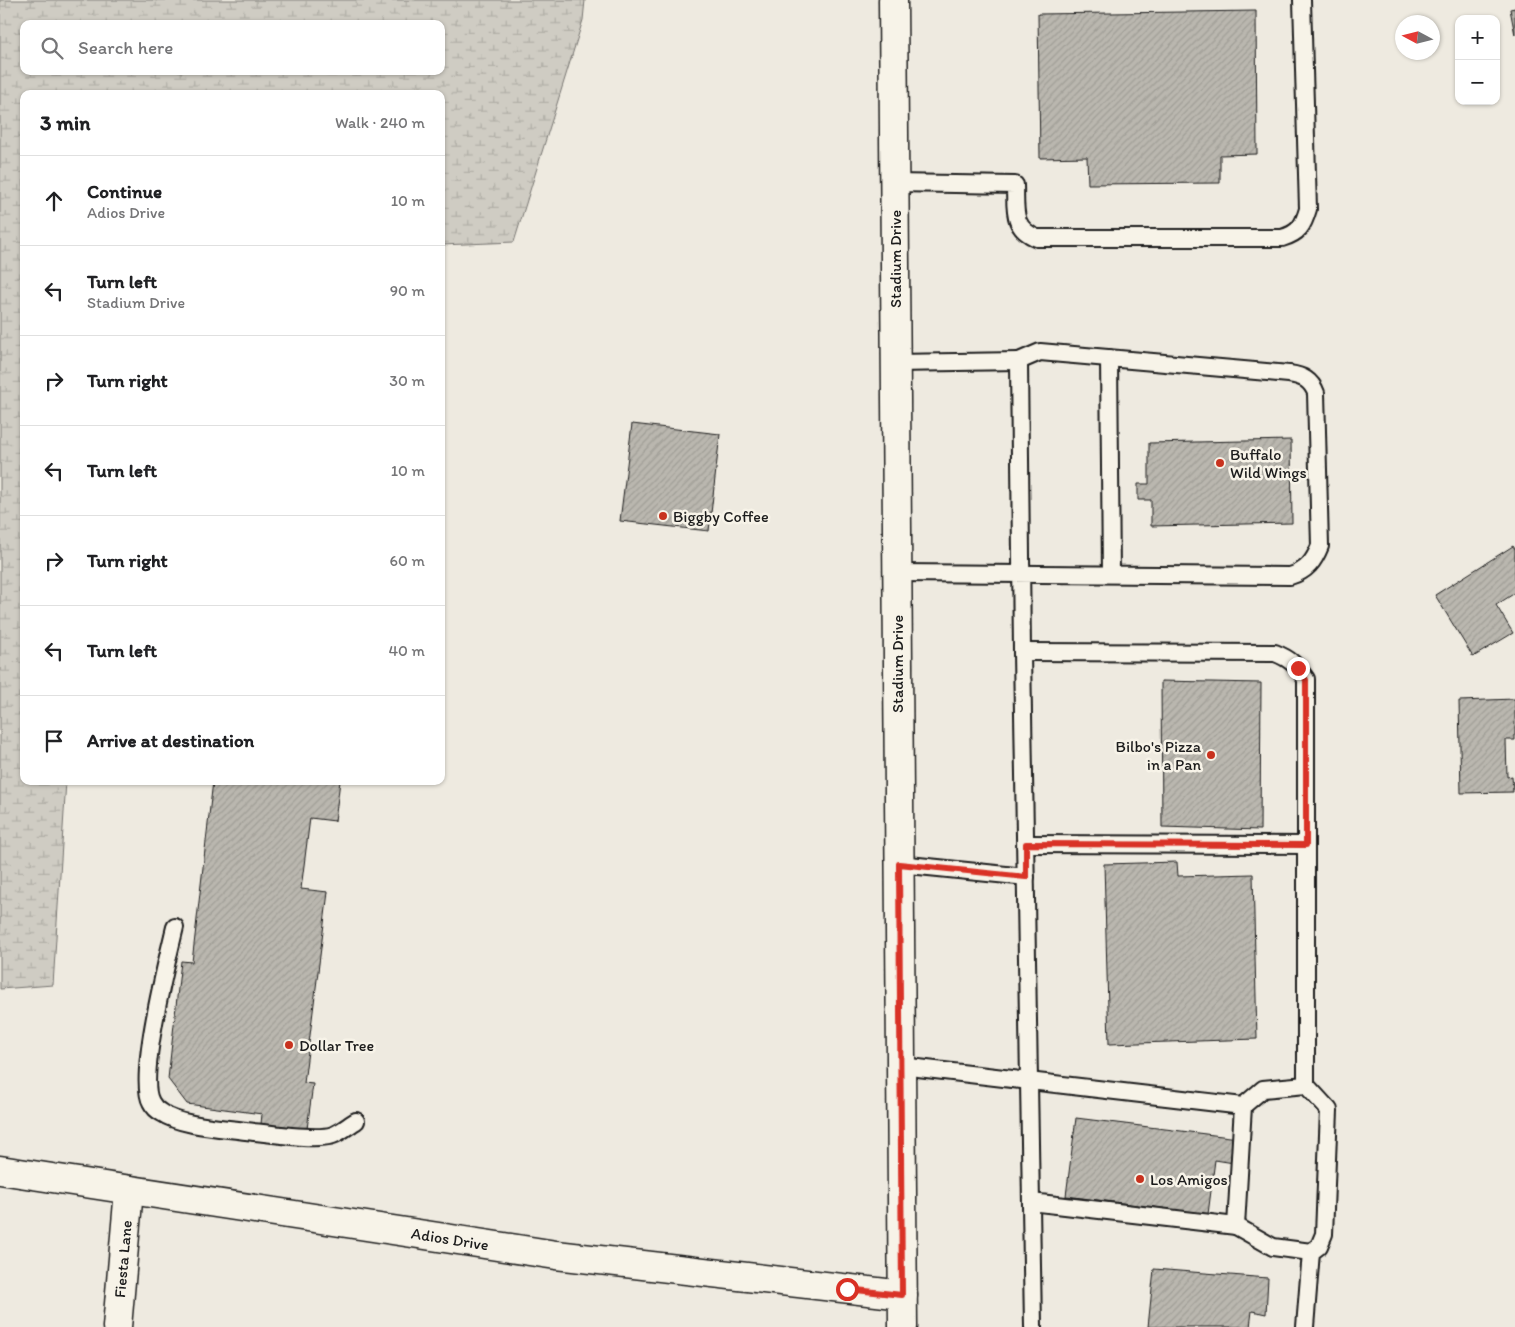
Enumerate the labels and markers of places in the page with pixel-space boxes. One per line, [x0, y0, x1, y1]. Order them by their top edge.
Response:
place label: Buffalo Wild Wings [1230, 445, 1307, 482]
marker: Buffalo Wild Wings [1214, 457, 1226, 469]
place label: Biggby Coffee [673, 507, 769, 526]
marker: Biggby Coffee [657, 510, 669, 522]
place label: Bilbo's Pizza in a Pan [1116, 737, 1202, 774]
marker: Bilbo's Pizza in a Pan [1205, 749, 1217, 761]
place label: Dollar Tree [299, 1036, 374, 1055]
marker: Dollar Tree [283, 1039, 295, 1051]
place label: Los Amigos [1150, 1170, 1228, 1189]
marker: Los Amigos [1134, 1173, 1146, 1185]

